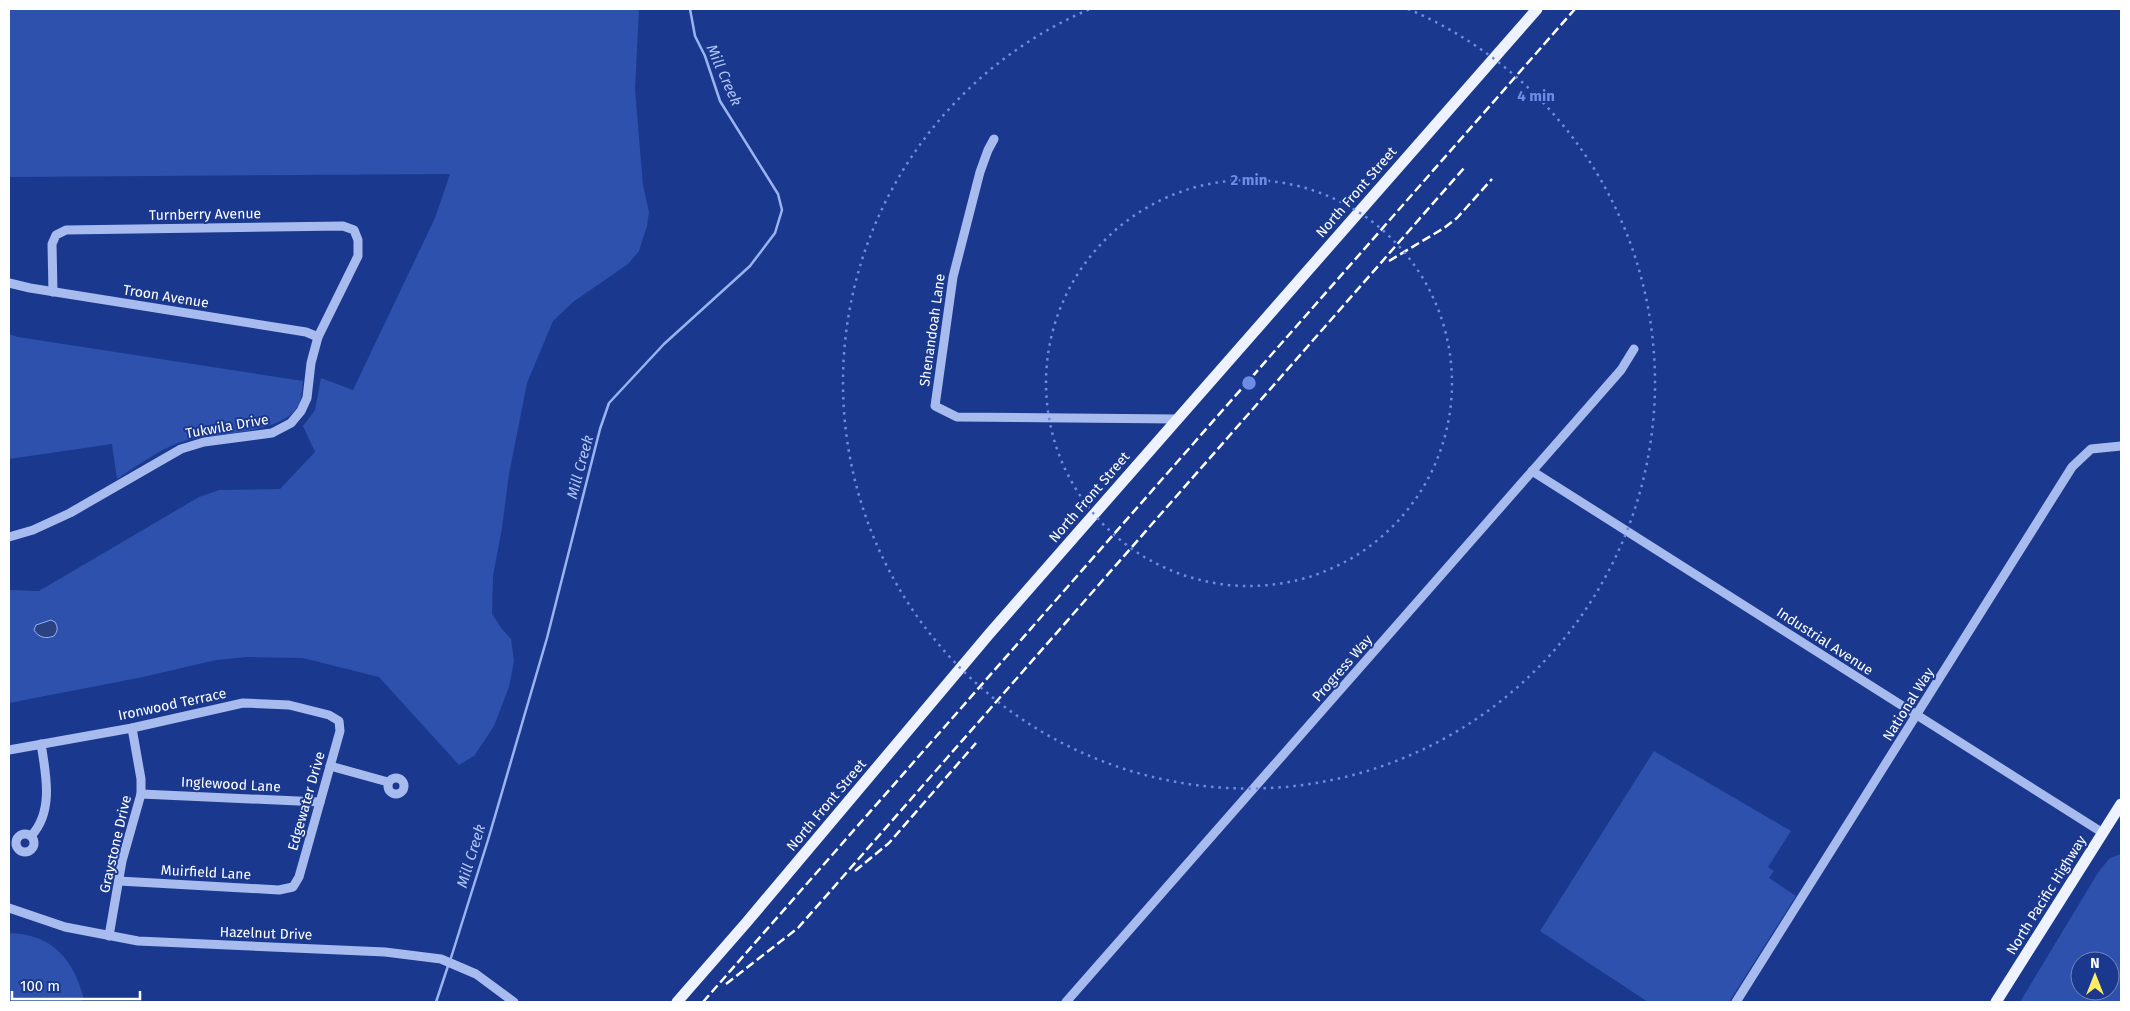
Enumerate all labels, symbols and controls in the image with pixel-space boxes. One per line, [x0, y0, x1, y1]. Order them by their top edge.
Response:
water label: Mill Creek [703, 42, 745, 108]
text: 4 min [1517, 87, 1555, 105]
street label: North Front Street [1312, 143, 1401, 241]
text: 2 min [1231, 171, 1267, 189]
street label: Turnberry Avenue [149, 205, 261, 224]
street label: Shenandoah Lane [916, 273, 949, 388]
street label: Troon Avenue [122, 281, 210, 312]
centre of rings [1240, 374, 1258, 392]
street label: Tukwila Drive [184, 411, 270, 442]
water label: Mill Creek [563, 433, 597, 501]
street label: North Front Street [1045, 448, 1134, 546]
street label: Industrial Avenue [1773, 604, 1876, 679]
street label: Progress Way [1309, 631, 1376, 705]
street label: National Way [1879, 664, 1938, 744]
street label: Ironwood Terrace [117, 685, 228, 724]
street label: Edgewater Drive [284, 750, 329, 853]
street label: North Front Street [783, 755, 870, 855]
street label: Inglewood Lane [181, 773, 281, 796]
street label: Graystone Drive [96, 794, 135, 895]
water label: Mill Creek [453, 822, 489, 890]
street label: North Pacific Highway [2003, 832, 2090, 958]
street label: Muirfield Lane [160, 862, 252, 883]
street label: Hazelnut Drive [219, 923, 313, 944]
north arrow [2070, 951, 2120, 1001]
text: N [2090, 955, 2100, 972]
scale bar [12, 968, 140, 1000]
text: 100 m [20, 977, 60, 995]

